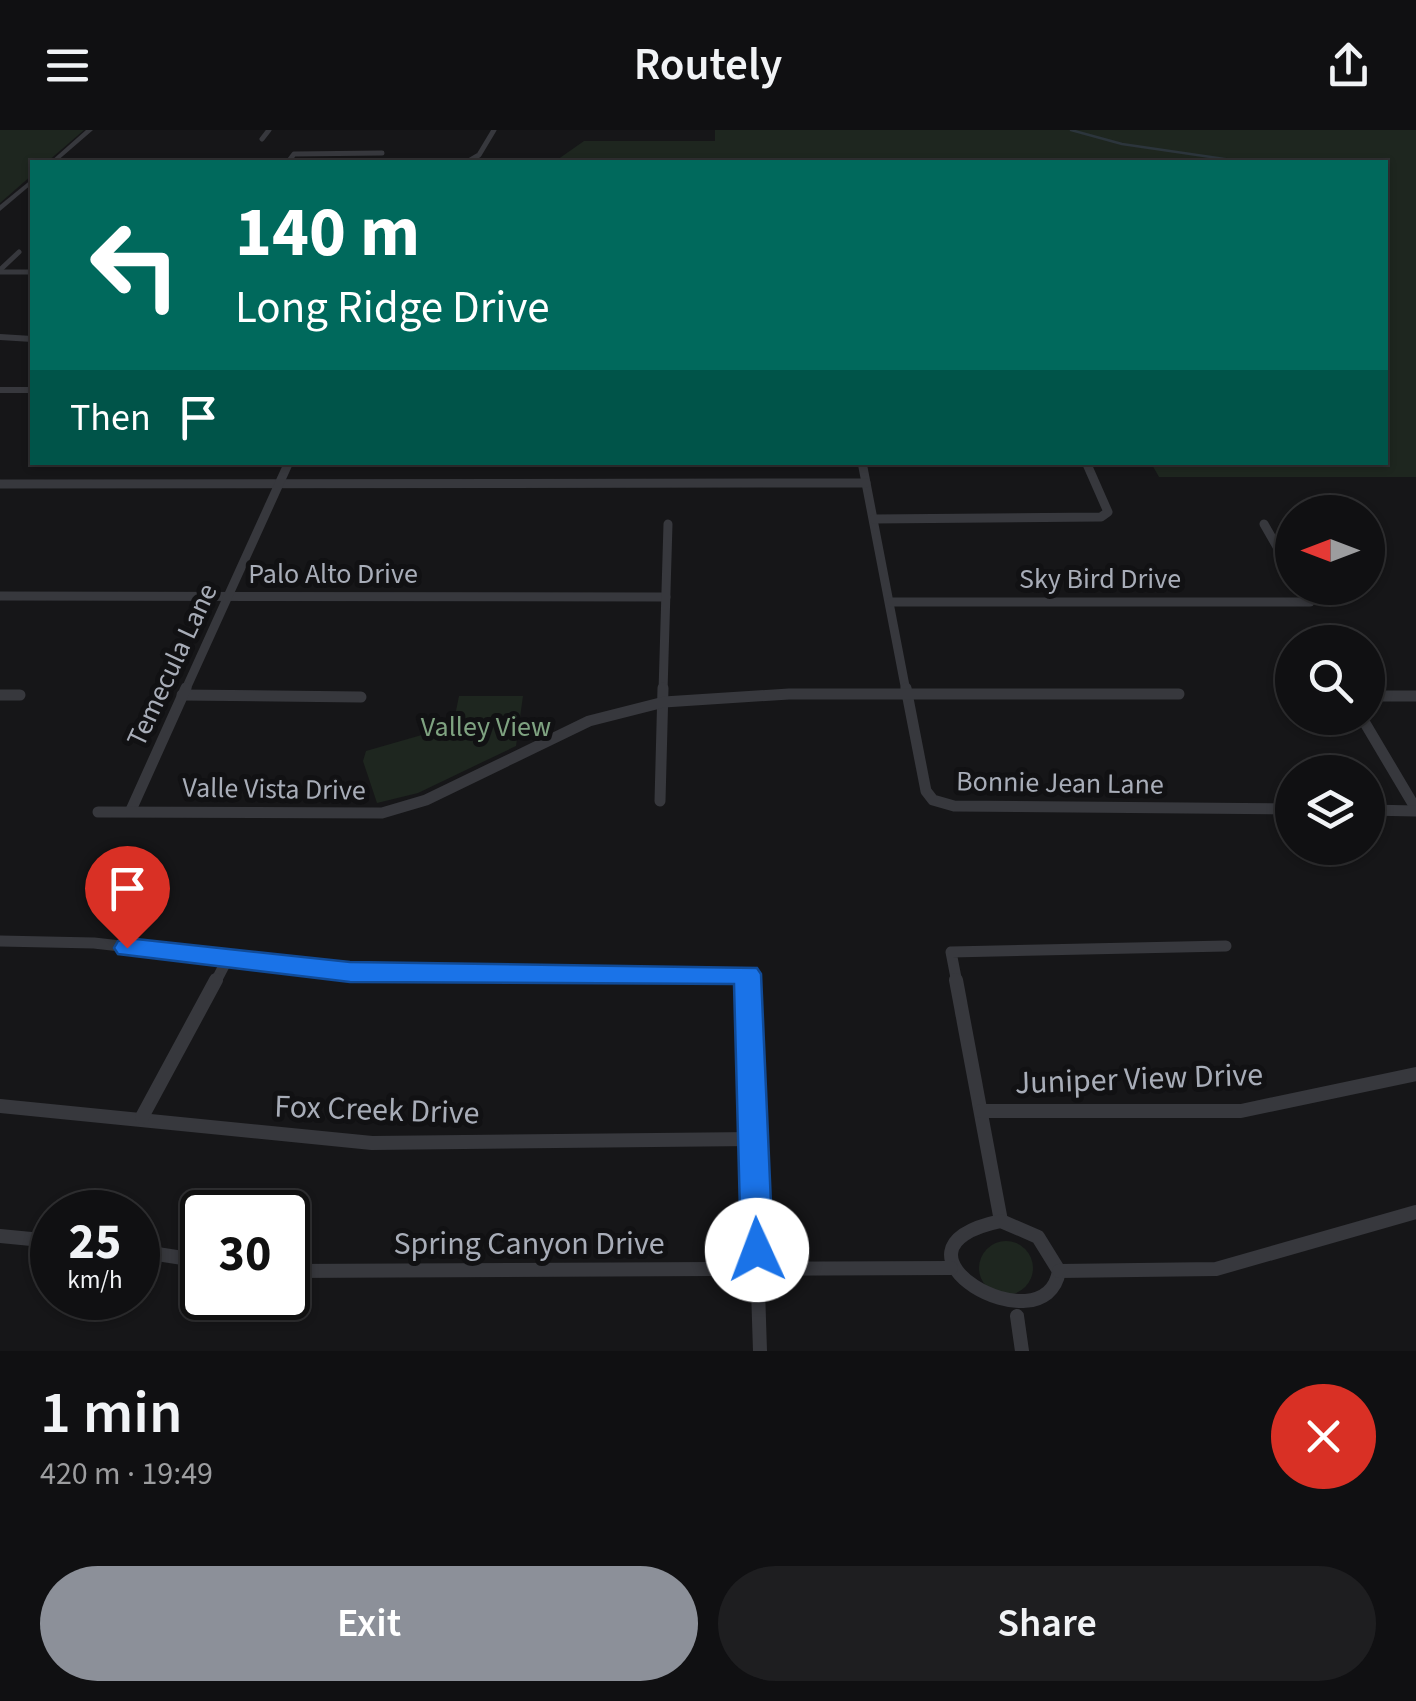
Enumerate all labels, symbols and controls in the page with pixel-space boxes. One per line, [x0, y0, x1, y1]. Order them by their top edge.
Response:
text: Routely [634, 33, 782, 97]
icon: menu [40, 38, 95, 93]
icon: share [1321, 38, 1376, 93]
text: 140 m [235, 183, 420, 283]
icon: left [70, 200, 200, 330]
text: Long Ridge Drive [235, 276, 550, 340]
icon: arrive [171, 390, 226, 445]
text: Then [70, 391, 151, 445]
north arrow [1275, 495, 1385, 605]
map controls [1275, 495, 1385, 865]
street label: Palo Alto Drive [248, 554, 418, 594]
street label: Sky Bird Drive [1019, 559, 1181, 599]
street label: Temecula Lane [117, 577, 227, 753]
button: search [1275, 625, 1385, 735]
park label: Valley View [421, 707, 551, 747]
button: layers [1275, 755, 1385, 865]
street label: Bonnie Jean Lane [956, 761, 1164, 805]
street label: Valle Vista Drive [182, 767, 366, 811]
pin [85, 846, 170, 949]
icon: arrive [100, 861, 155, 916]
street label: Juniper View Drive [1014, 1052, 1264, 1106]
street label: Fox Creek Drive [274, 1083, 480, 1137]
speed limit sign: 30 [180, 1190, 310, 1320]
position arrow [705, 1198, 809, 1302]
text: 25 [69, 1207, 121, 1278]
street label: Spring Canyon Drive [393, 1221, 665, 1267]
text: km/h [67, 1262, 123, 1298]
text: 1 min [40, 1371, 183, 1456]
button: close [1271, 1384, 1376, 1489]
text: 420 m · 19:49 [40, 1451, 213, 1497]
button: Exit [40, 1566, 698, 1681]
button: Share [718, 1566, 1376, 1681]

